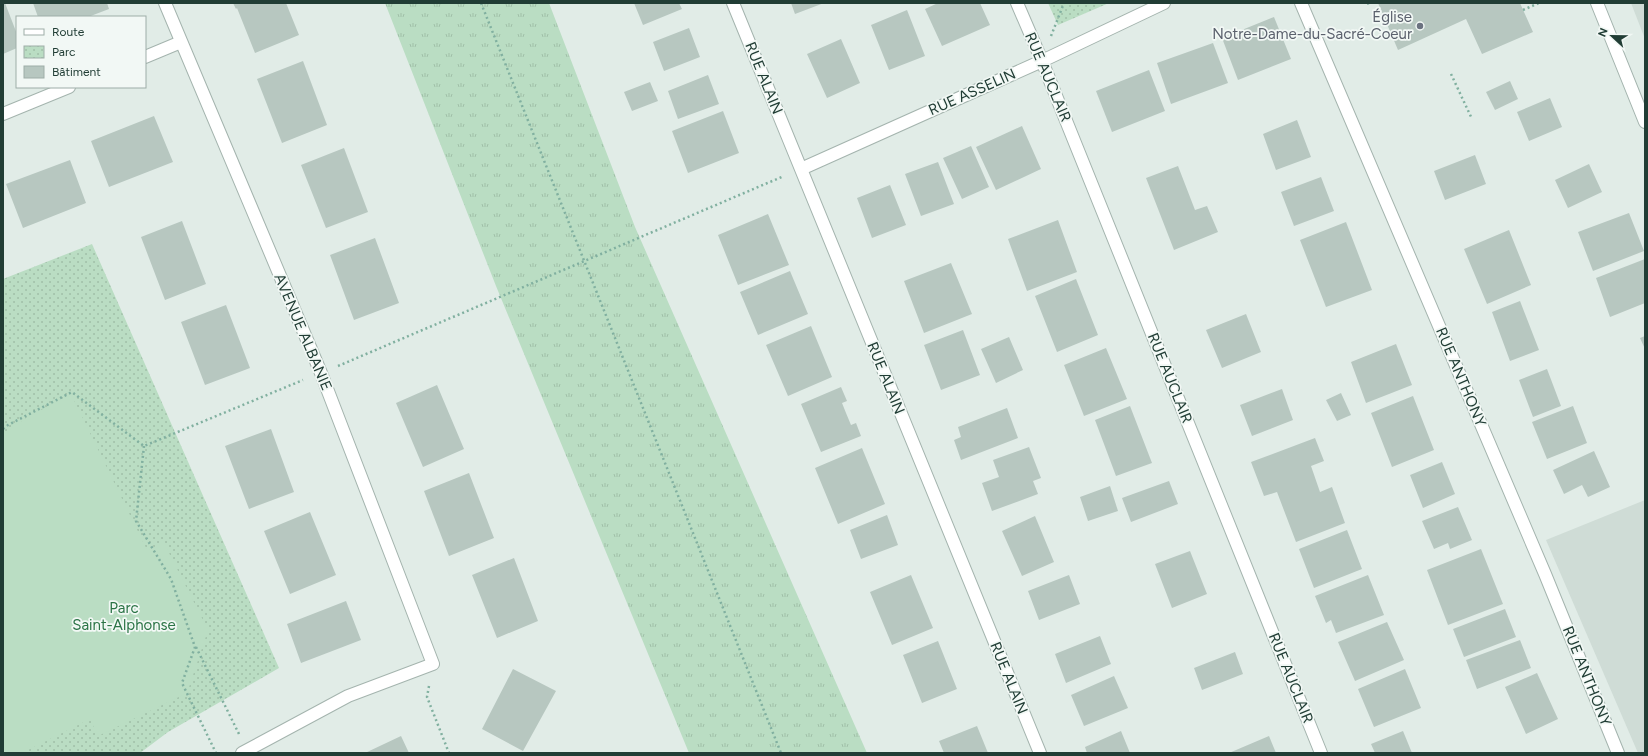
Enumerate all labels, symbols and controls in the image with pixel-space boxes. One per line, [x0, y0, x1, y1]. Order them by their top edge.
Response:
place label: Église Notre-Dame-du-Sacré-Coeur [1212, 8, 1412, 43]
legend [16, 16, 146, 88]
north arrow [1592, 16, 1632, 56]
marker: Église Notre-Dame-du-Sacré-Coeur [1415, 21, 1425, 31]
text: Route [52, 25, 85, 39]
text: N [1596, 26, 1611, 39]
street label: RUE AUCLAIR [1021, 29, 1075, 125]
street label: RUE ALAIN [741, 39, 787, 117]
text: Parc [52, 45, 76, 59]
text: Bâtiment [52, 65, 101, 79]
street label: RUE ASSELIN [926, 65, 1018, 119]
street label: AVENUE ALBANIE [270, 271, 336, 393]
street label: RUE ANTHONY [1432, 325, 1490, 429]
street label: RUE AUCLAIR [1144, 330, 1196, 426]
street label: RUE ALAIN [863, 339, 909, 417]
park label: Parc Saint-Alphonse [72, 599, 176, 634]
street label: RUE ANTHONY [1559, 623, 1615, 729]
street label: RUE AUCLAIR [1265, 630, 1317, 726]
street label: RUE ALAIN [986, 639, 1032, 717]

